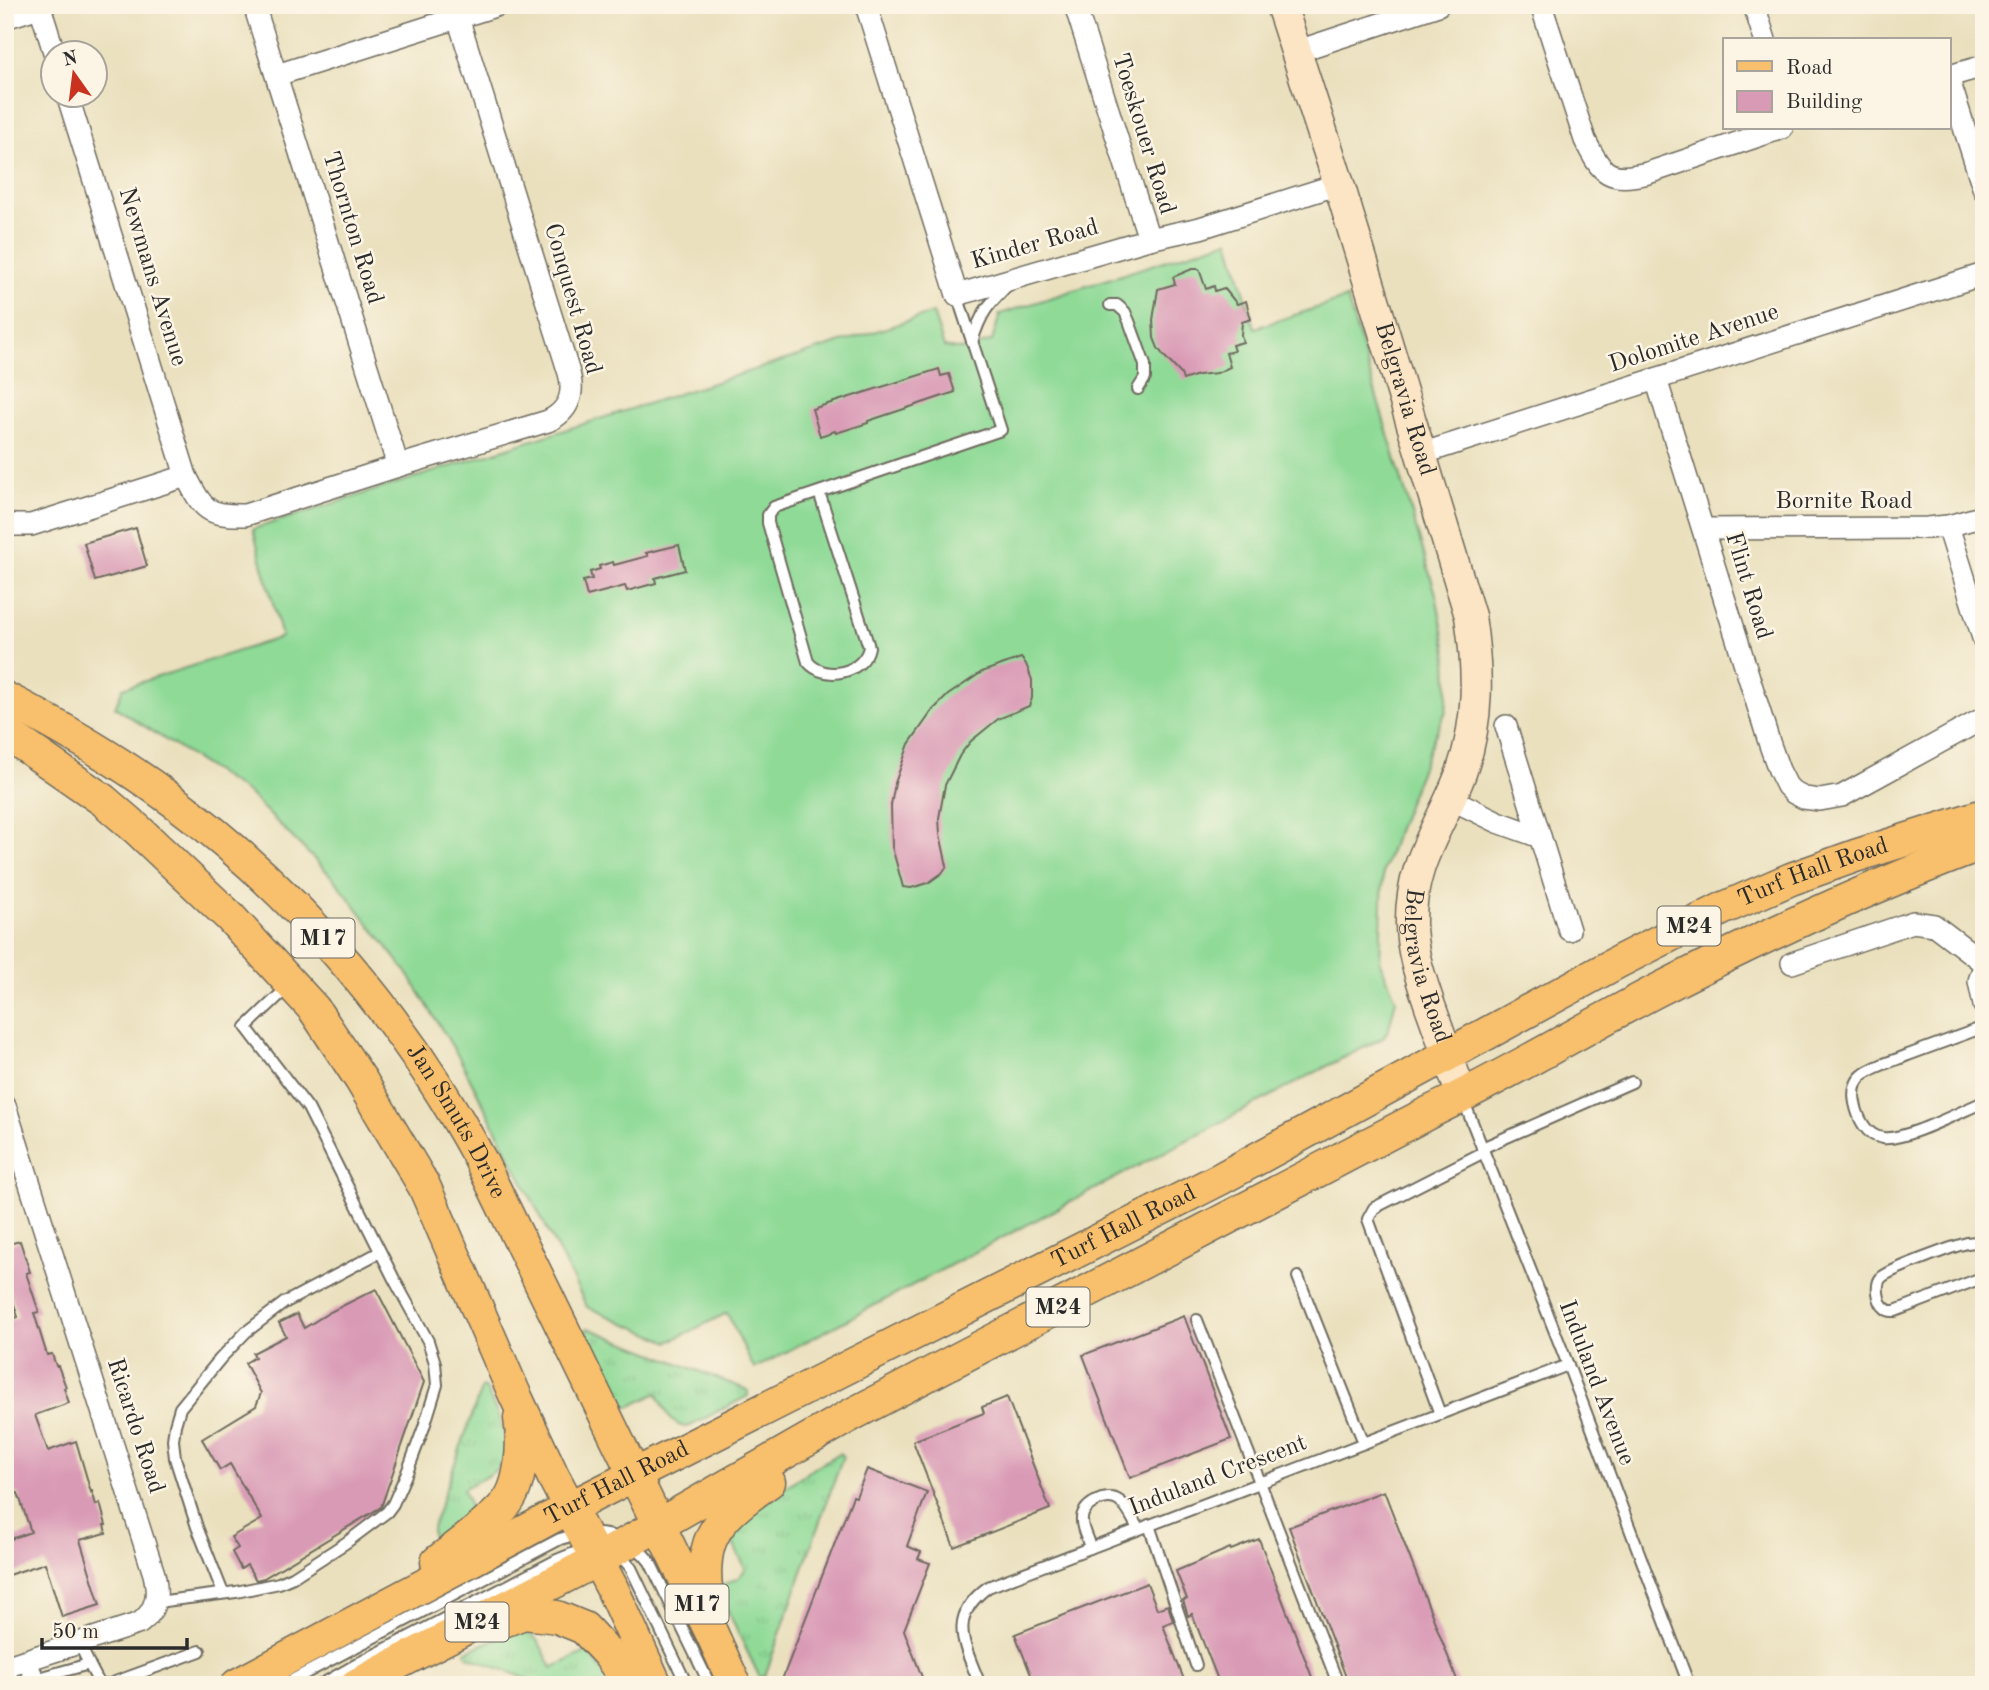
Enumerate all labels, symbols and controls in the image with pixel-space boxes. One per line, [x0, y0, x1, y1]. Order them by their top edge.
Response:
north arrow [38, 38, 108, 108]
legend [1723, 38, 1951, 130]
text: N [61, 49, 80, 71]
street label: Toeskouer Road [1107, 51, 1179, 217]
text: Road [1786, 58, 1833, 79]
text: Building [1786, 92, 1863, 113]
street label: Thornton Road [317, 149, 387, 307]
street label: Newmans Avenue [113, 185, 191, 369]
street label: Kinder Road [969, 215, 1101, 275]
street label: Conquest Road [539, 221, 605, 377]
street label: Dolomite Avenue [1606, 300, 1782, 378]
street label: Belgravia Road [1370, 319, 1439, 479]
street label: Bornite Road [1775, 490, 1913, 514]
street label: Flint Road [1720, 530, 1776, 642]
street label: Turf Hall Road [1735, 834, 1891, 912]
street label: Belgravia Road [1399, 886, 1454, 1047]
road number: M24 [1658, 906, 1720, 945]
road number: M17 [292, 918, 354, 958]
street label: Jan Smuts Drive [401, 1040, 510, 1203]
street label: Turf Hall Road [1048, 1181, 1200, 1274]
road number: M24 [1026, 1288, 1090, 1326]
street label: Induland Avenue [1554, 1297, 1638, 1469]
street label: Ricardo Road [102, 1356, 168, 1496]
street label: Induland Crescent [1126, 1431, 1310, 1521]
street label: Turf Hall Road [541, 1437, 693, 1531]
road number: M17 [666, 1584, 728, 1624]
road number: M24 [446, 1602, 508, 1642]
scale bar [42, 1606, 187, 1650]
text: 50 m [52, 1622, 99, 1643]

